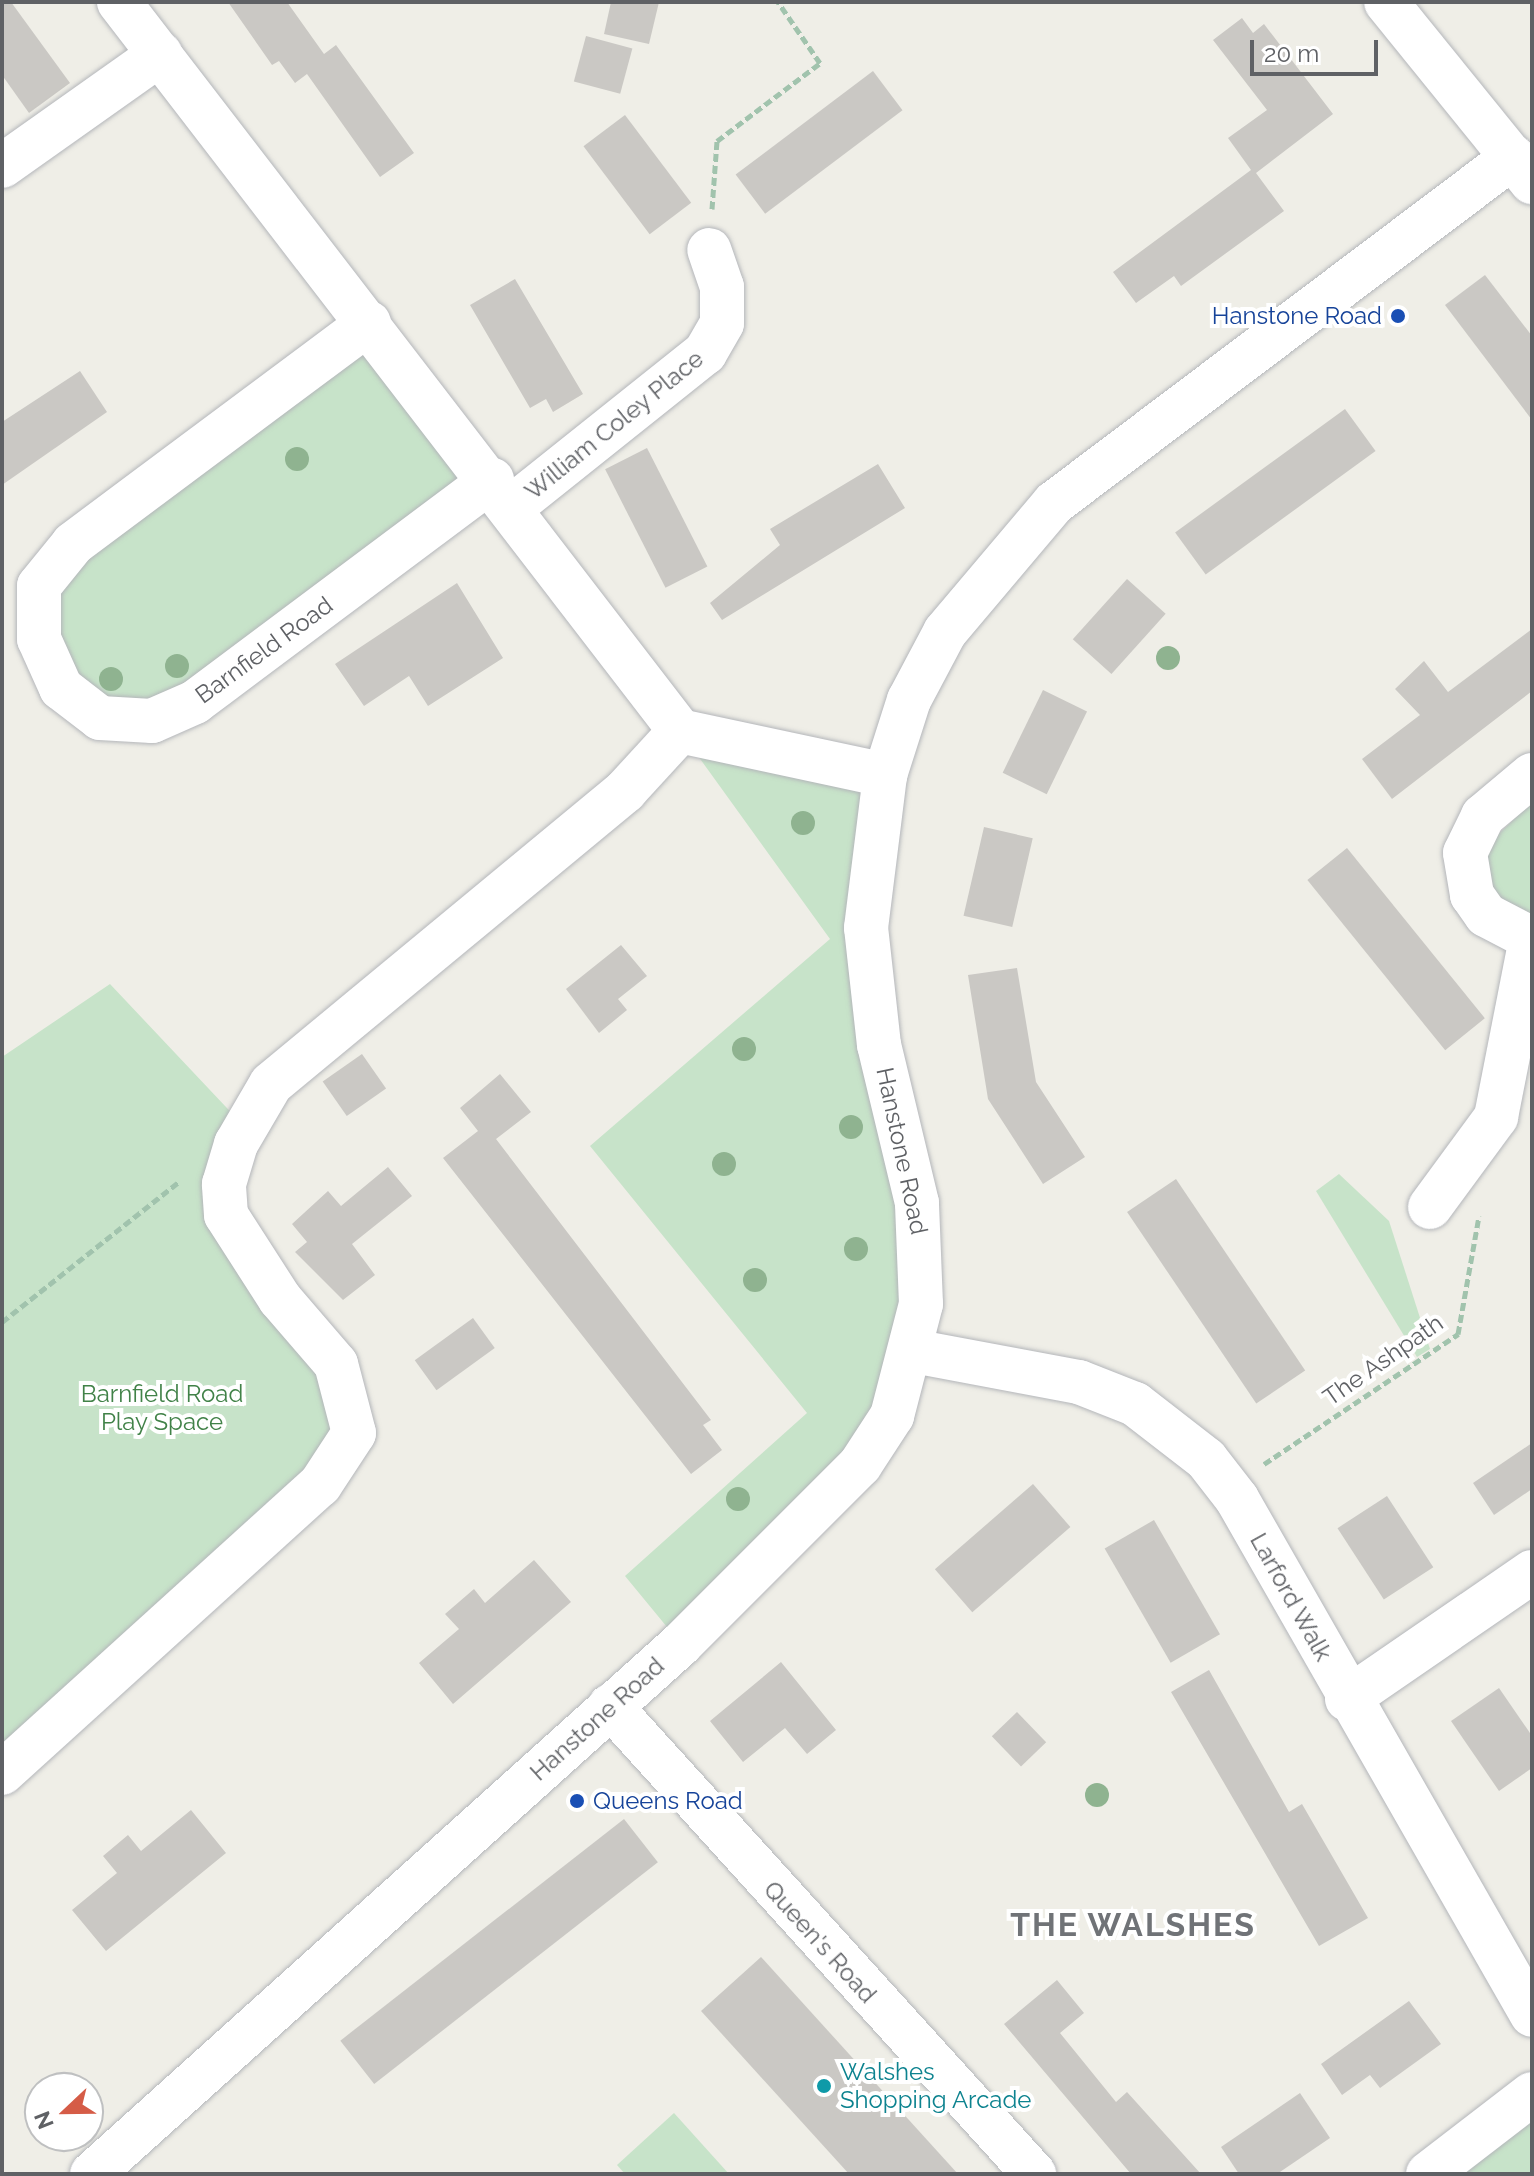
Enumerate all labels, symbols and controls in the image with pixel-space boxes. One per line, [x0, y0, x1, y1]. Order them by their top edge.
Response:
scale bar [1254, 24, 1382, 74]
text: 20 m [1264, 39, 1319, 68]
place label: Hanstone Road [1212, 302, 1382, 330]
marker: Hanstone Road [1389, 307, 1407, 325]
street label: William Coley Place [519, 344, 709, 506]
street label: Barnfield Road [190, 591, 338, 709]
street label: Hanstone Road [870, 1065, 934, 1237]
street label: The Ashpath [1317, 1308, 1449, 1412]
park label: Barnfield Road Play Space [81, 1380, 243, 1436]
street label: Larford Walk [1244, 1528, 1338, 1666]
street label: Hanstone Road [524, 1651, 670, 1787]
place label: Queens Road [593, 1787, 743, 1815]
marker: Queens Road [568, 1792, 586, 1810]
street label: Queen's Road [758, 1875, 882, 2009]
district label: THE WALSHES [1010, 1906, 1256, 1944]
place label: Walshes Shopping Arcade [840, 2058, 1032, 2114]
north arrow [24, 2072, 104, 2152]
marker: Walshes Shopping Arcade [815, 2077, 833, 2095]
text: N [28, 2108, 59, 2133]

